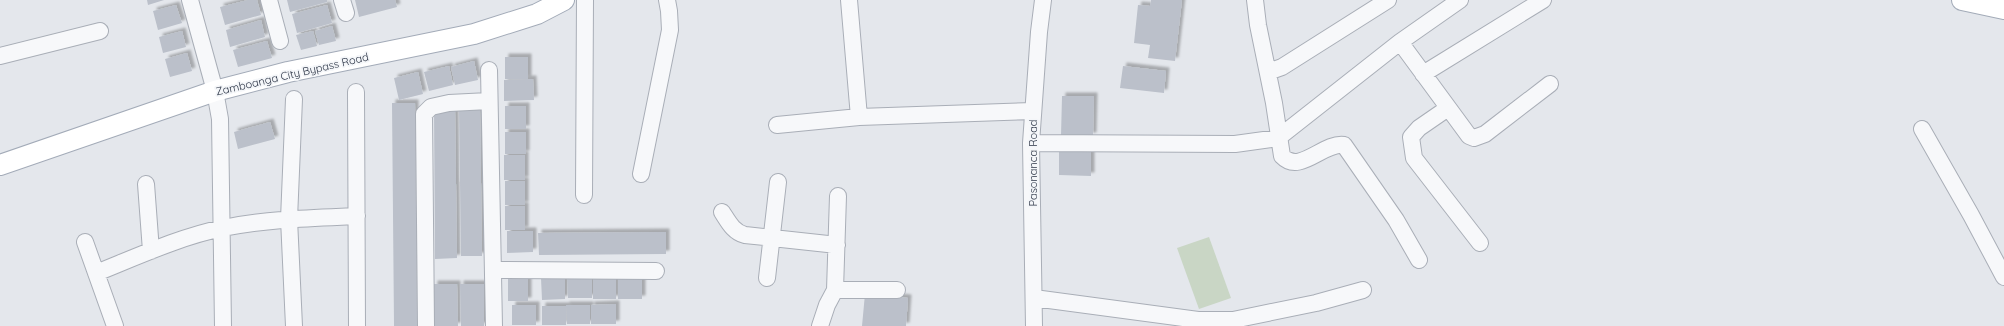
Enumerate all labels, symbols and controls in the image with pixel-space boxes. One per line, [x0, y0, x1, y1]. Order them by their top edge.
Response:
street label: Zamboanga City Bypass Road [214, 50, 370, 98]
street label: Pasonanca Road [1026, 119, 1040, 207]

